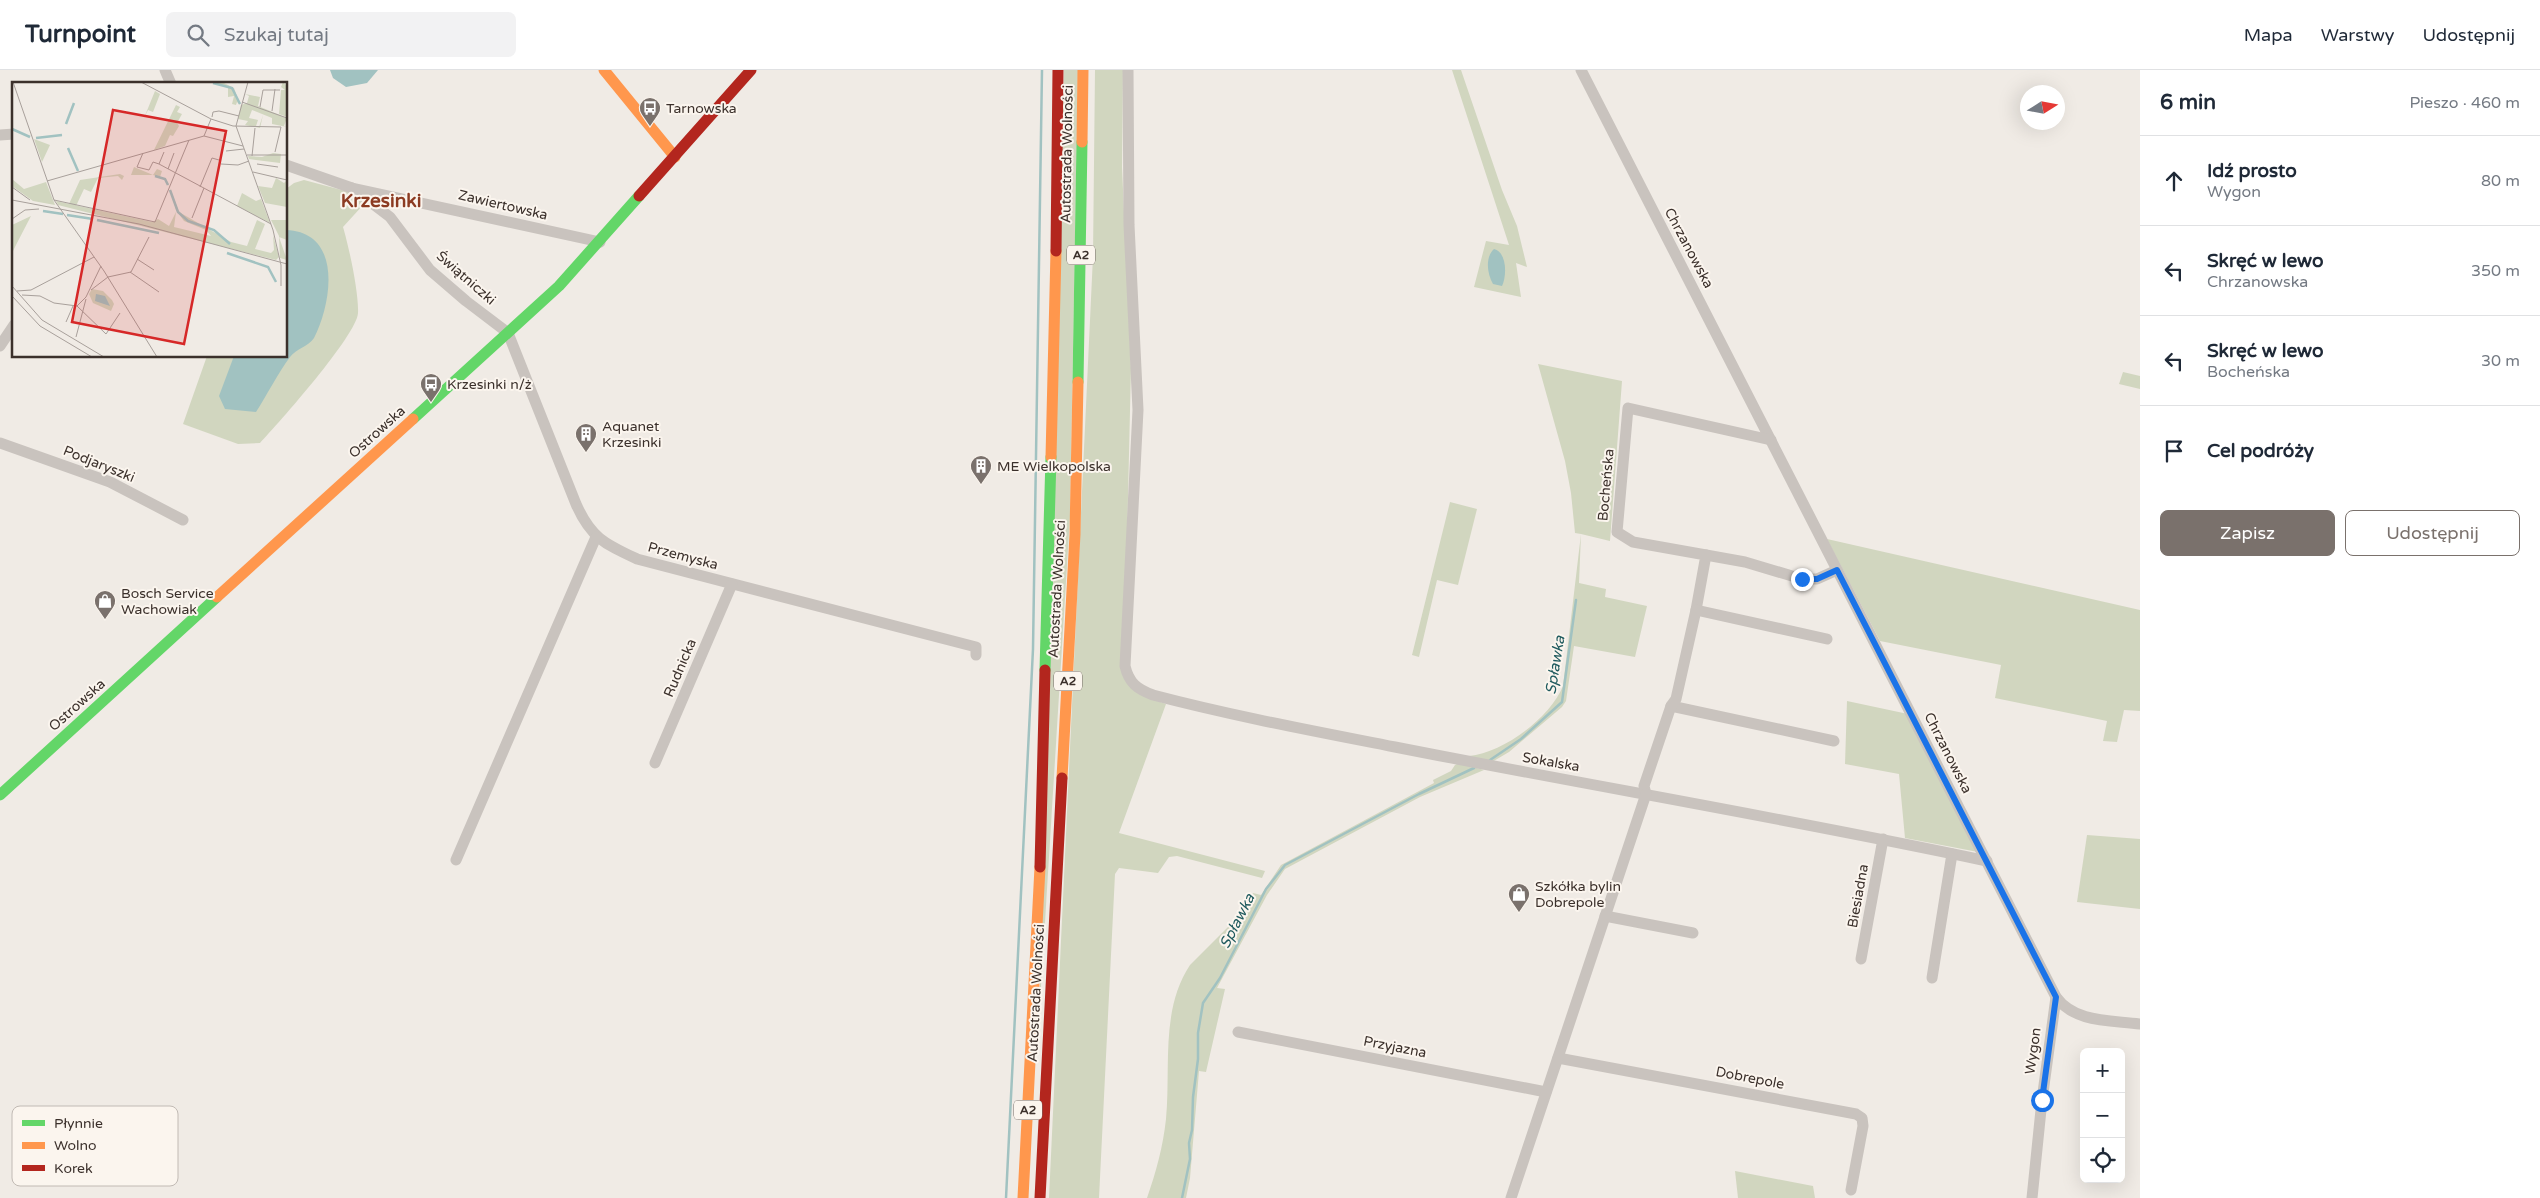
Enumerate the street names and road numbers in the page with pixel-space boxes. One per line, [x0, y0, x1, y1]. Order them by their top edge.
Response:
street label: Autostrada Wolności [1057, 85, 1077, 223]
street label: Zawiertowska [457, 186, 549, 224]
street label: Chrzanowska [1661, 205, 1717, 291]
road number: A2 [1067, 246, 1095, 264]
street label: Świątniczki [433, 248, 499, 308]
street label: Ostrowska [345, 402, 409, 462]
street label: Podjaryszki [61, 442, 137, 486]
street label: Bocheńska [1594, 448, 1618, 522]
street label: Autostrada Wolności [1045, 519, 1069, 659]
street label: Przemyska [646, 538, 720, 574]
street label: Rudnicka [660, 636, 700, 700]
road number: A2 [1054, 672, 1082, 690]
street label: Ostrowska [45, 675, 109, 735]
street label: Chrzanowska [1920, 710, 1976, 796]
street label: Sokalska [1521, 749, 1581, 775]
street label: Biesiadna [1844, 863, 1872, 929]
street label: Autostrada Wolności [1024, 923, 1048, 1063]
street label: Wygon [2021, 1026, 2045, 1076]
street label: Przyjazna [1362, 1033, 1428, 1061]
street label: Dobrepole [1714, 1063, 1786, 1093]
road number: A2 [1014, 1100, 1042, 1120]

